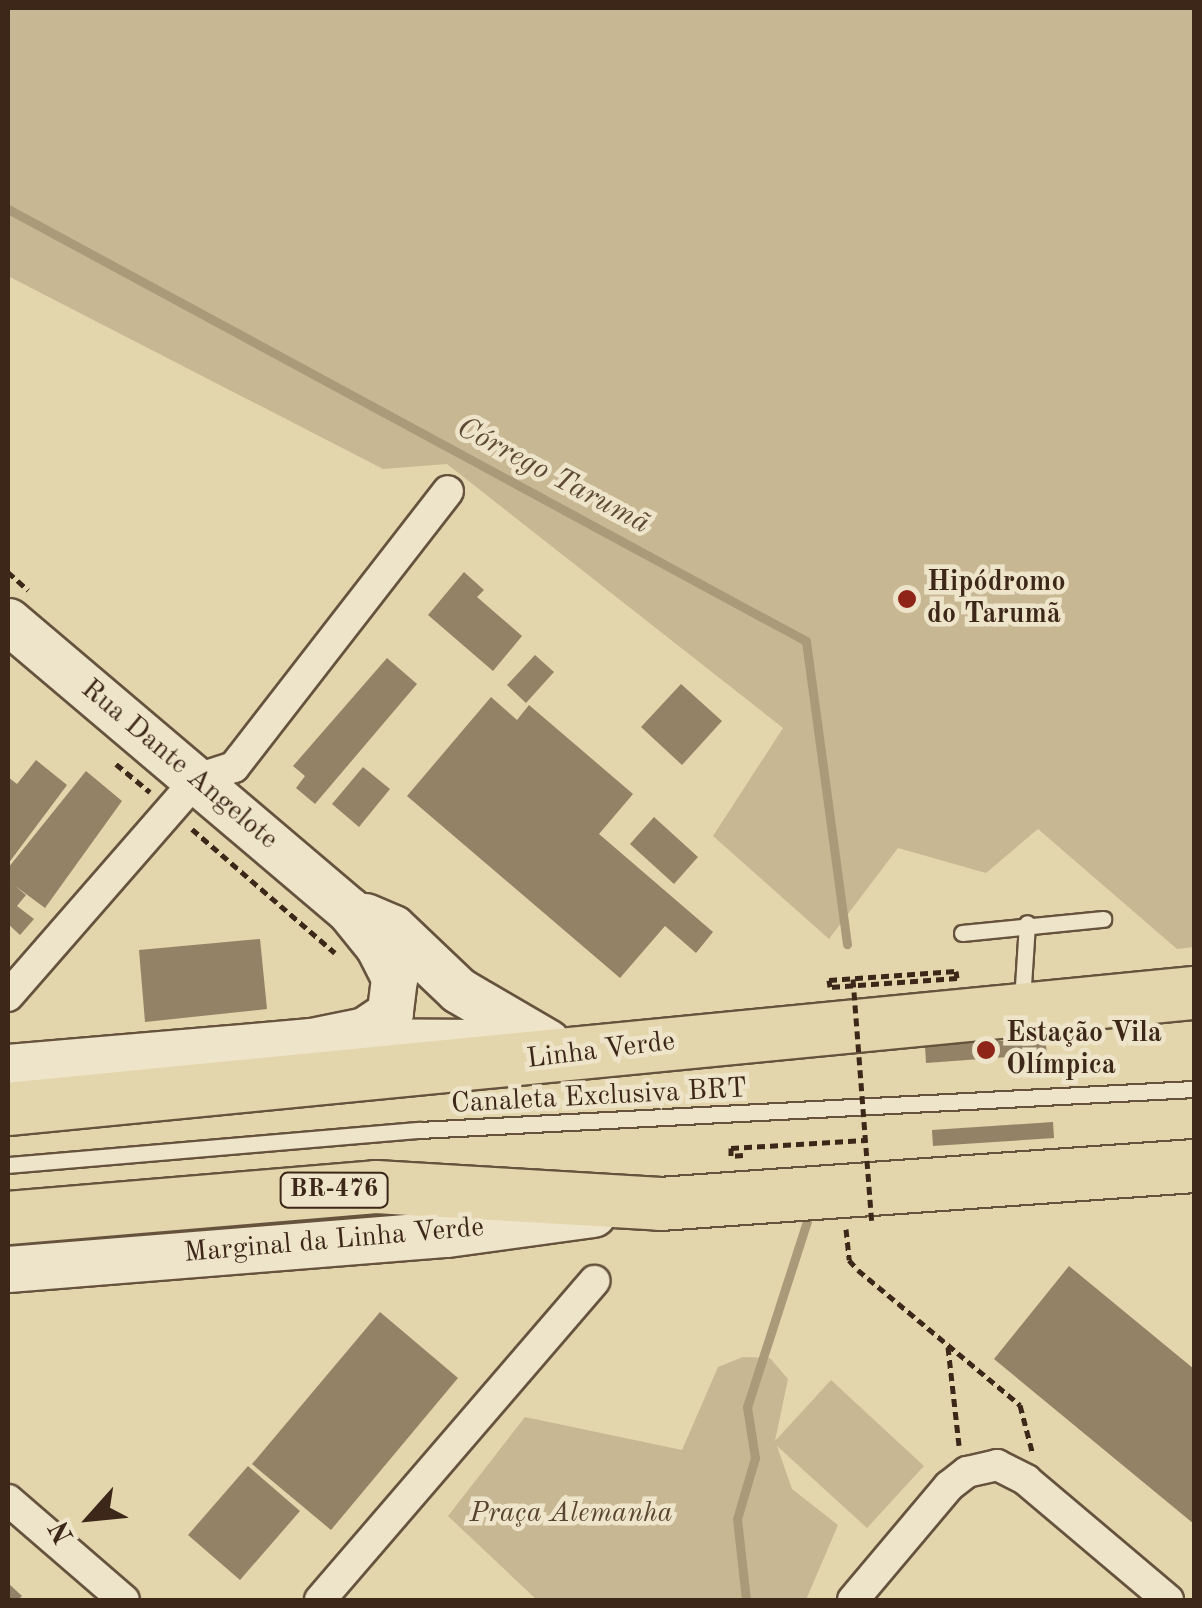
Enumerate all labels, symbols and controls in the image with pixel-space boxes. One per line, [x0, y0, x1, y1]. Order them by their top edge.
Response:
water label: Córrego Tarumã [450, 410, 656, 542]
place label: Hipódromo do Tarumã [927, 566, 1066, 632]
marker: Hipódromo do Tarumã [896, 588, 918, 610]
street label: Rua Dante Angelote [74, 673, 284, 857]
place label: Estação Vila Olímpica [1006, 1017, 1162, 1083]
street label: Linha Verde [525, 1025, 677, 1077]
marker: Estação Vila Olímpica [975, 1039, 997, 1061]
street label: Canaleta Exclusiva BRT [450, 1072, 748, 1122]
road number: BR-476 [279, 1170, 389, 1210]
street label: Marginal da Linha Verde [182, 1211, 486, 1271]
north arrow [40, 1468, 140, 1568]
park label: Praça Alemanha [470, 1497, 672, 1531]
text: N [46, 1516, 81, 1548]

